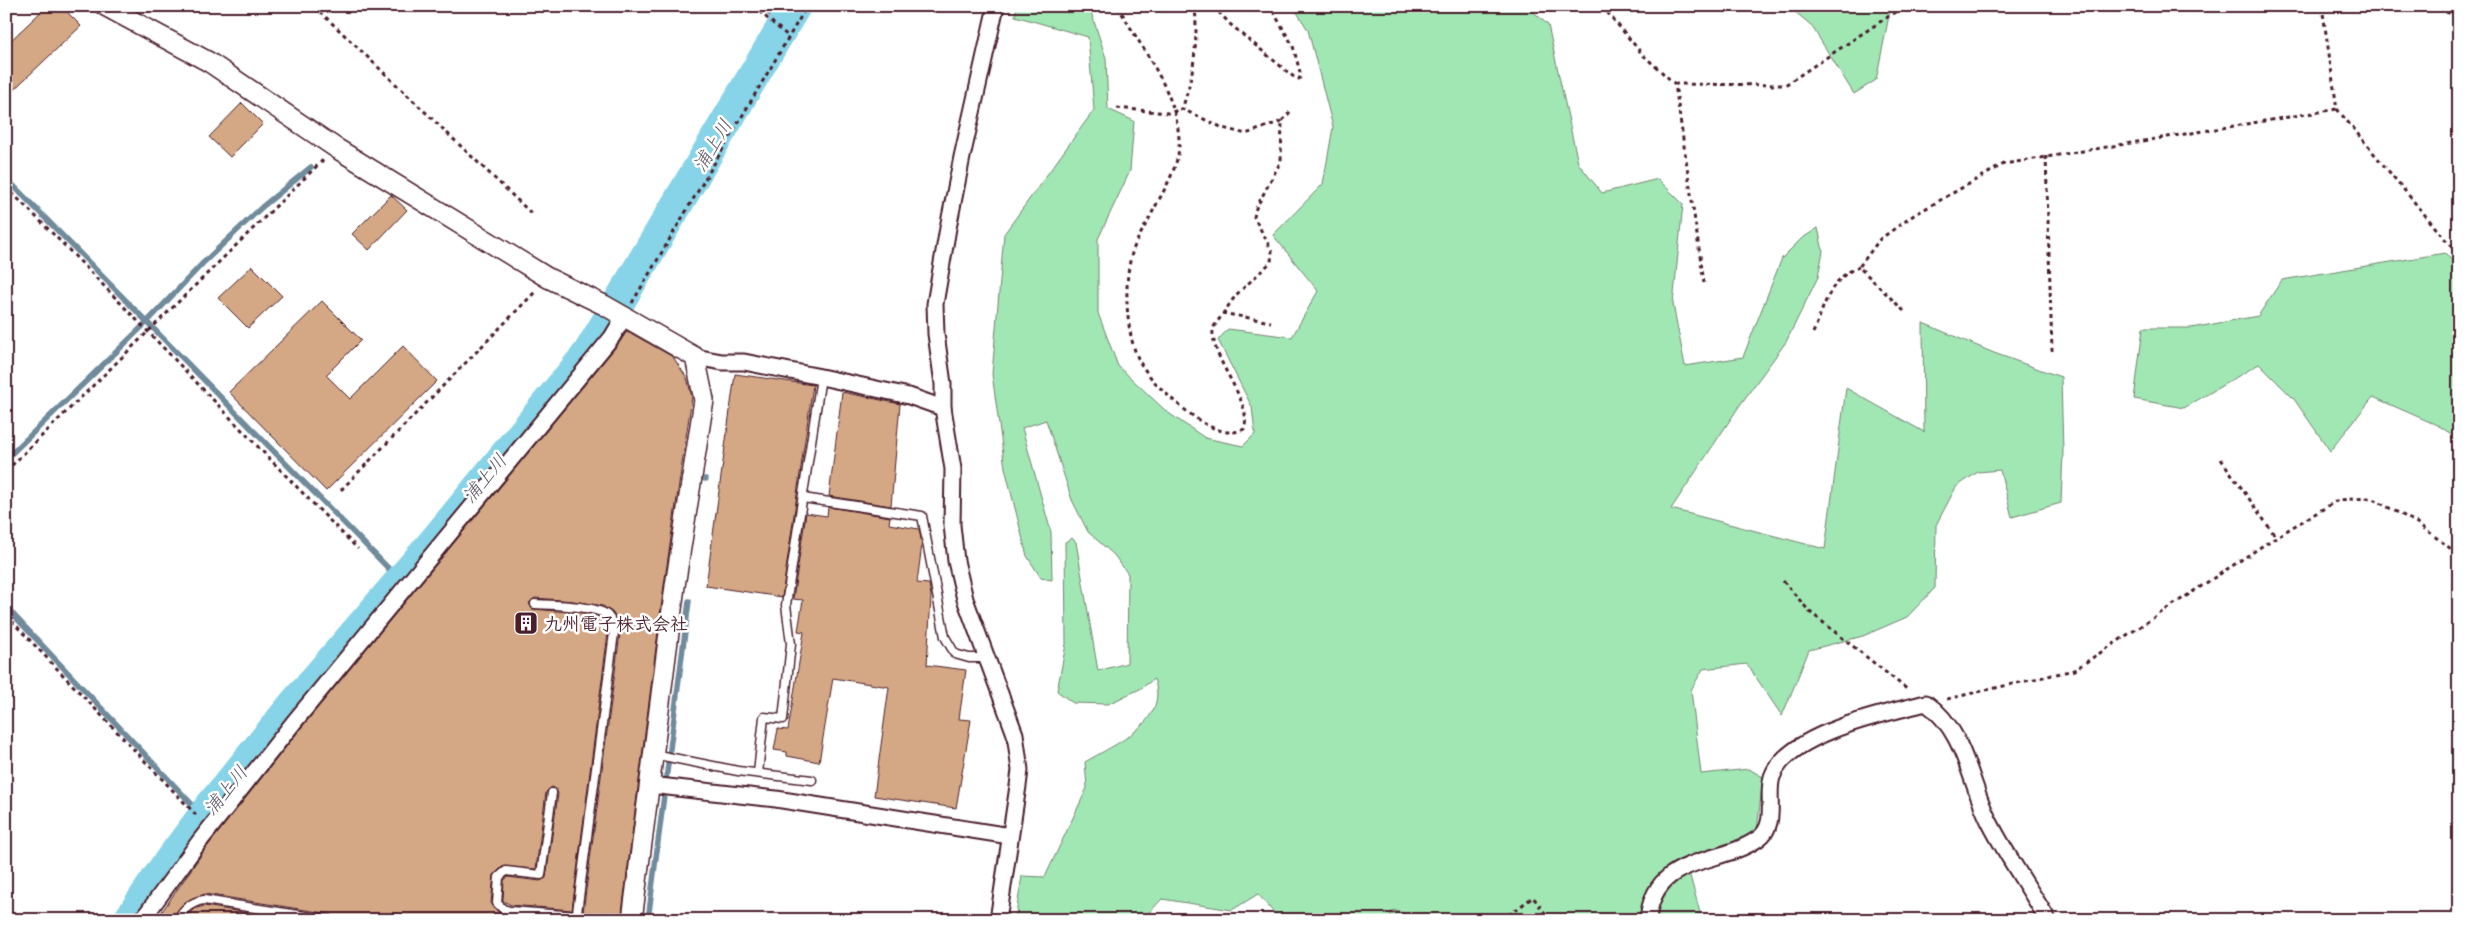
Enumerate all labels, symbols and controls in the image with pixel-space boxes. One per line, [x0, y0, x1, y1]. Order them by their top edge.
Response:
water label: 浦上川 [687, 114, 737, 176]
water label: 浦上川 [456, 448, 512, 508]
building icon: 九州電子株式会社 [513, 610, 539, 636]
place label: 九州電子株式会社 [544, 612, 688, 635]
water label: 浦上川 [198, 760, 252, 820]

